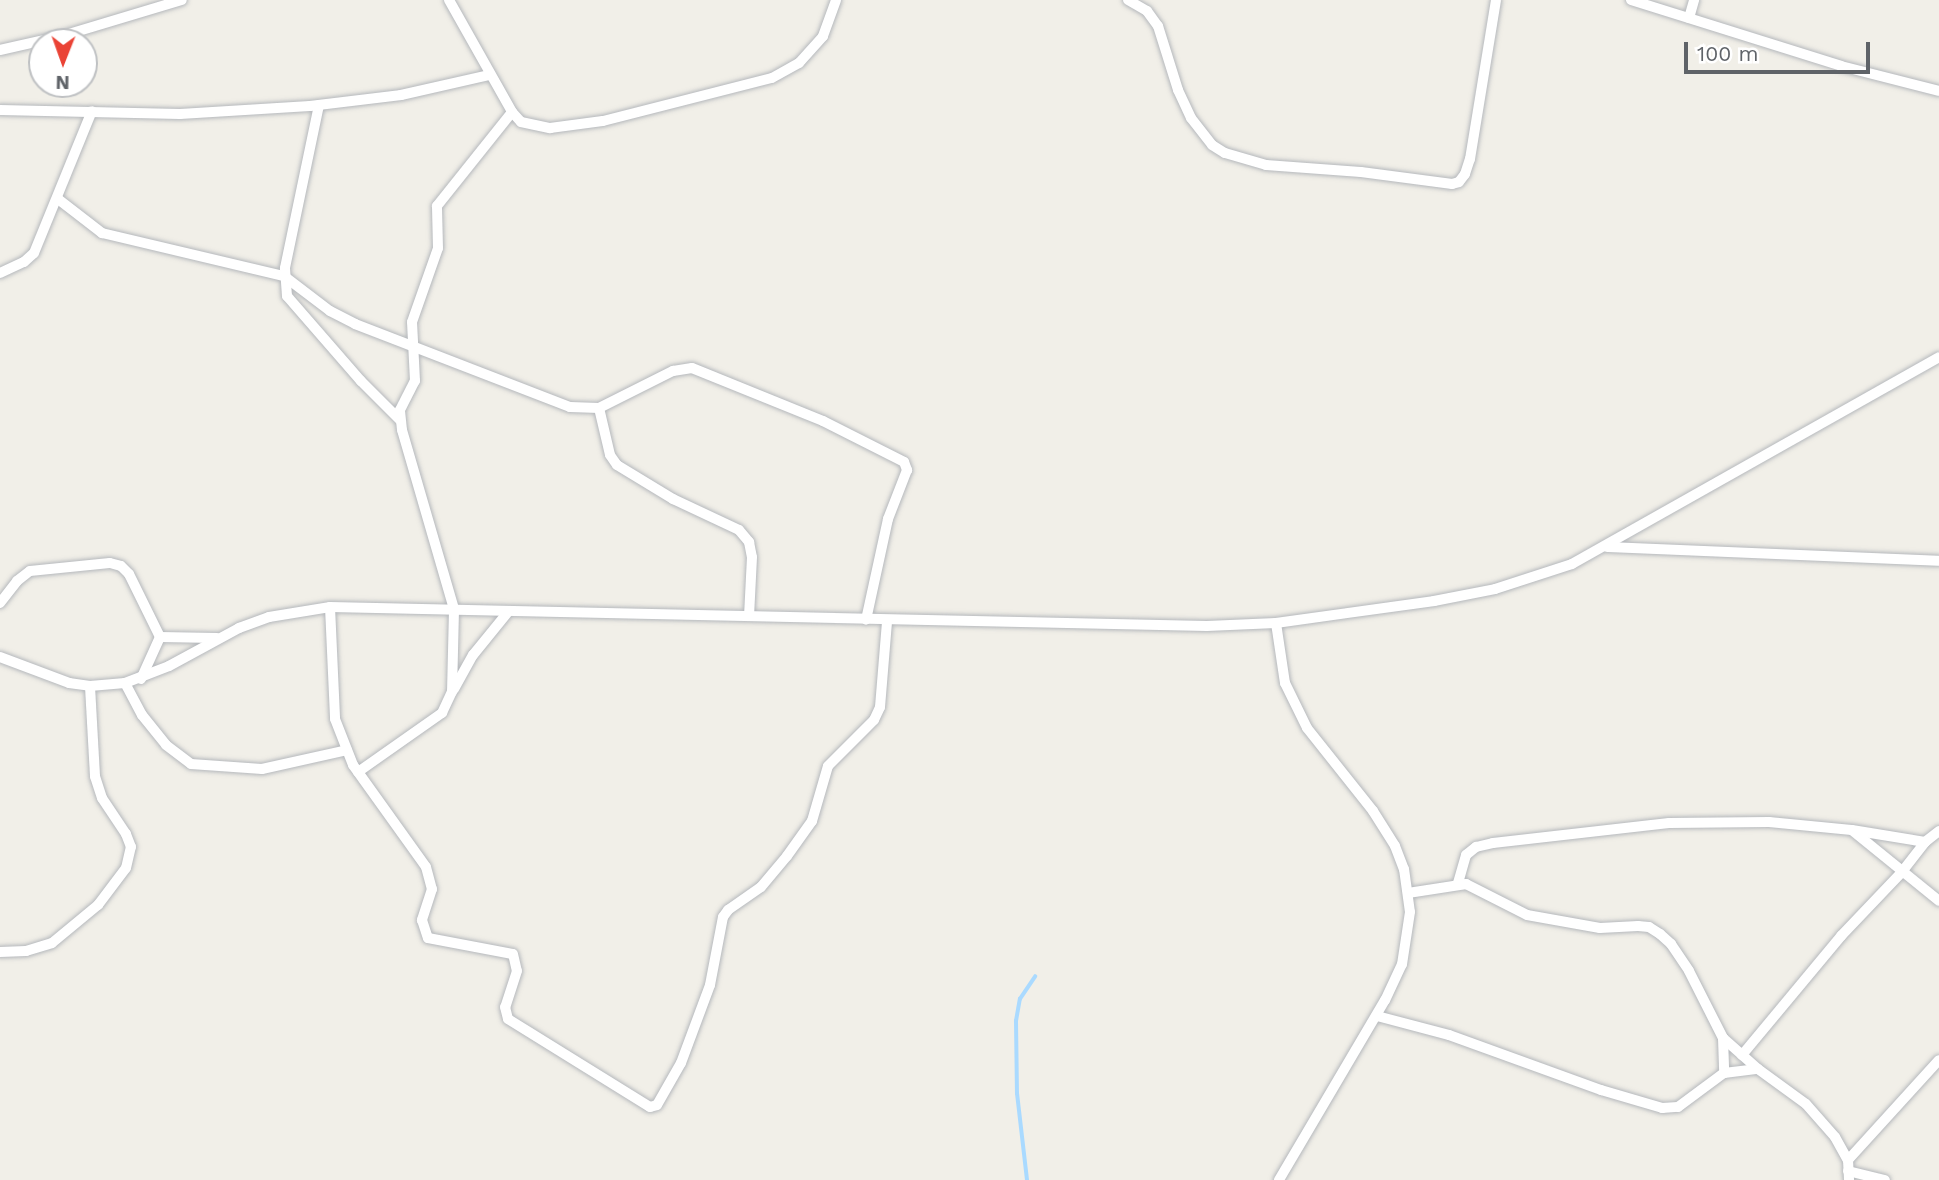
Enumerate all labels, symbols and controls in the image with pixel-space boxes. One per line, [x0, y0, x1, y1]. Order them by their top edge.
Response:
north arrow [28, 28, 98, 98]
scale bar [1687, 28, 1872, 72]
text: 100 m [1697, 41, 1759, 66]
text: N [55, 71, 70, 94]

